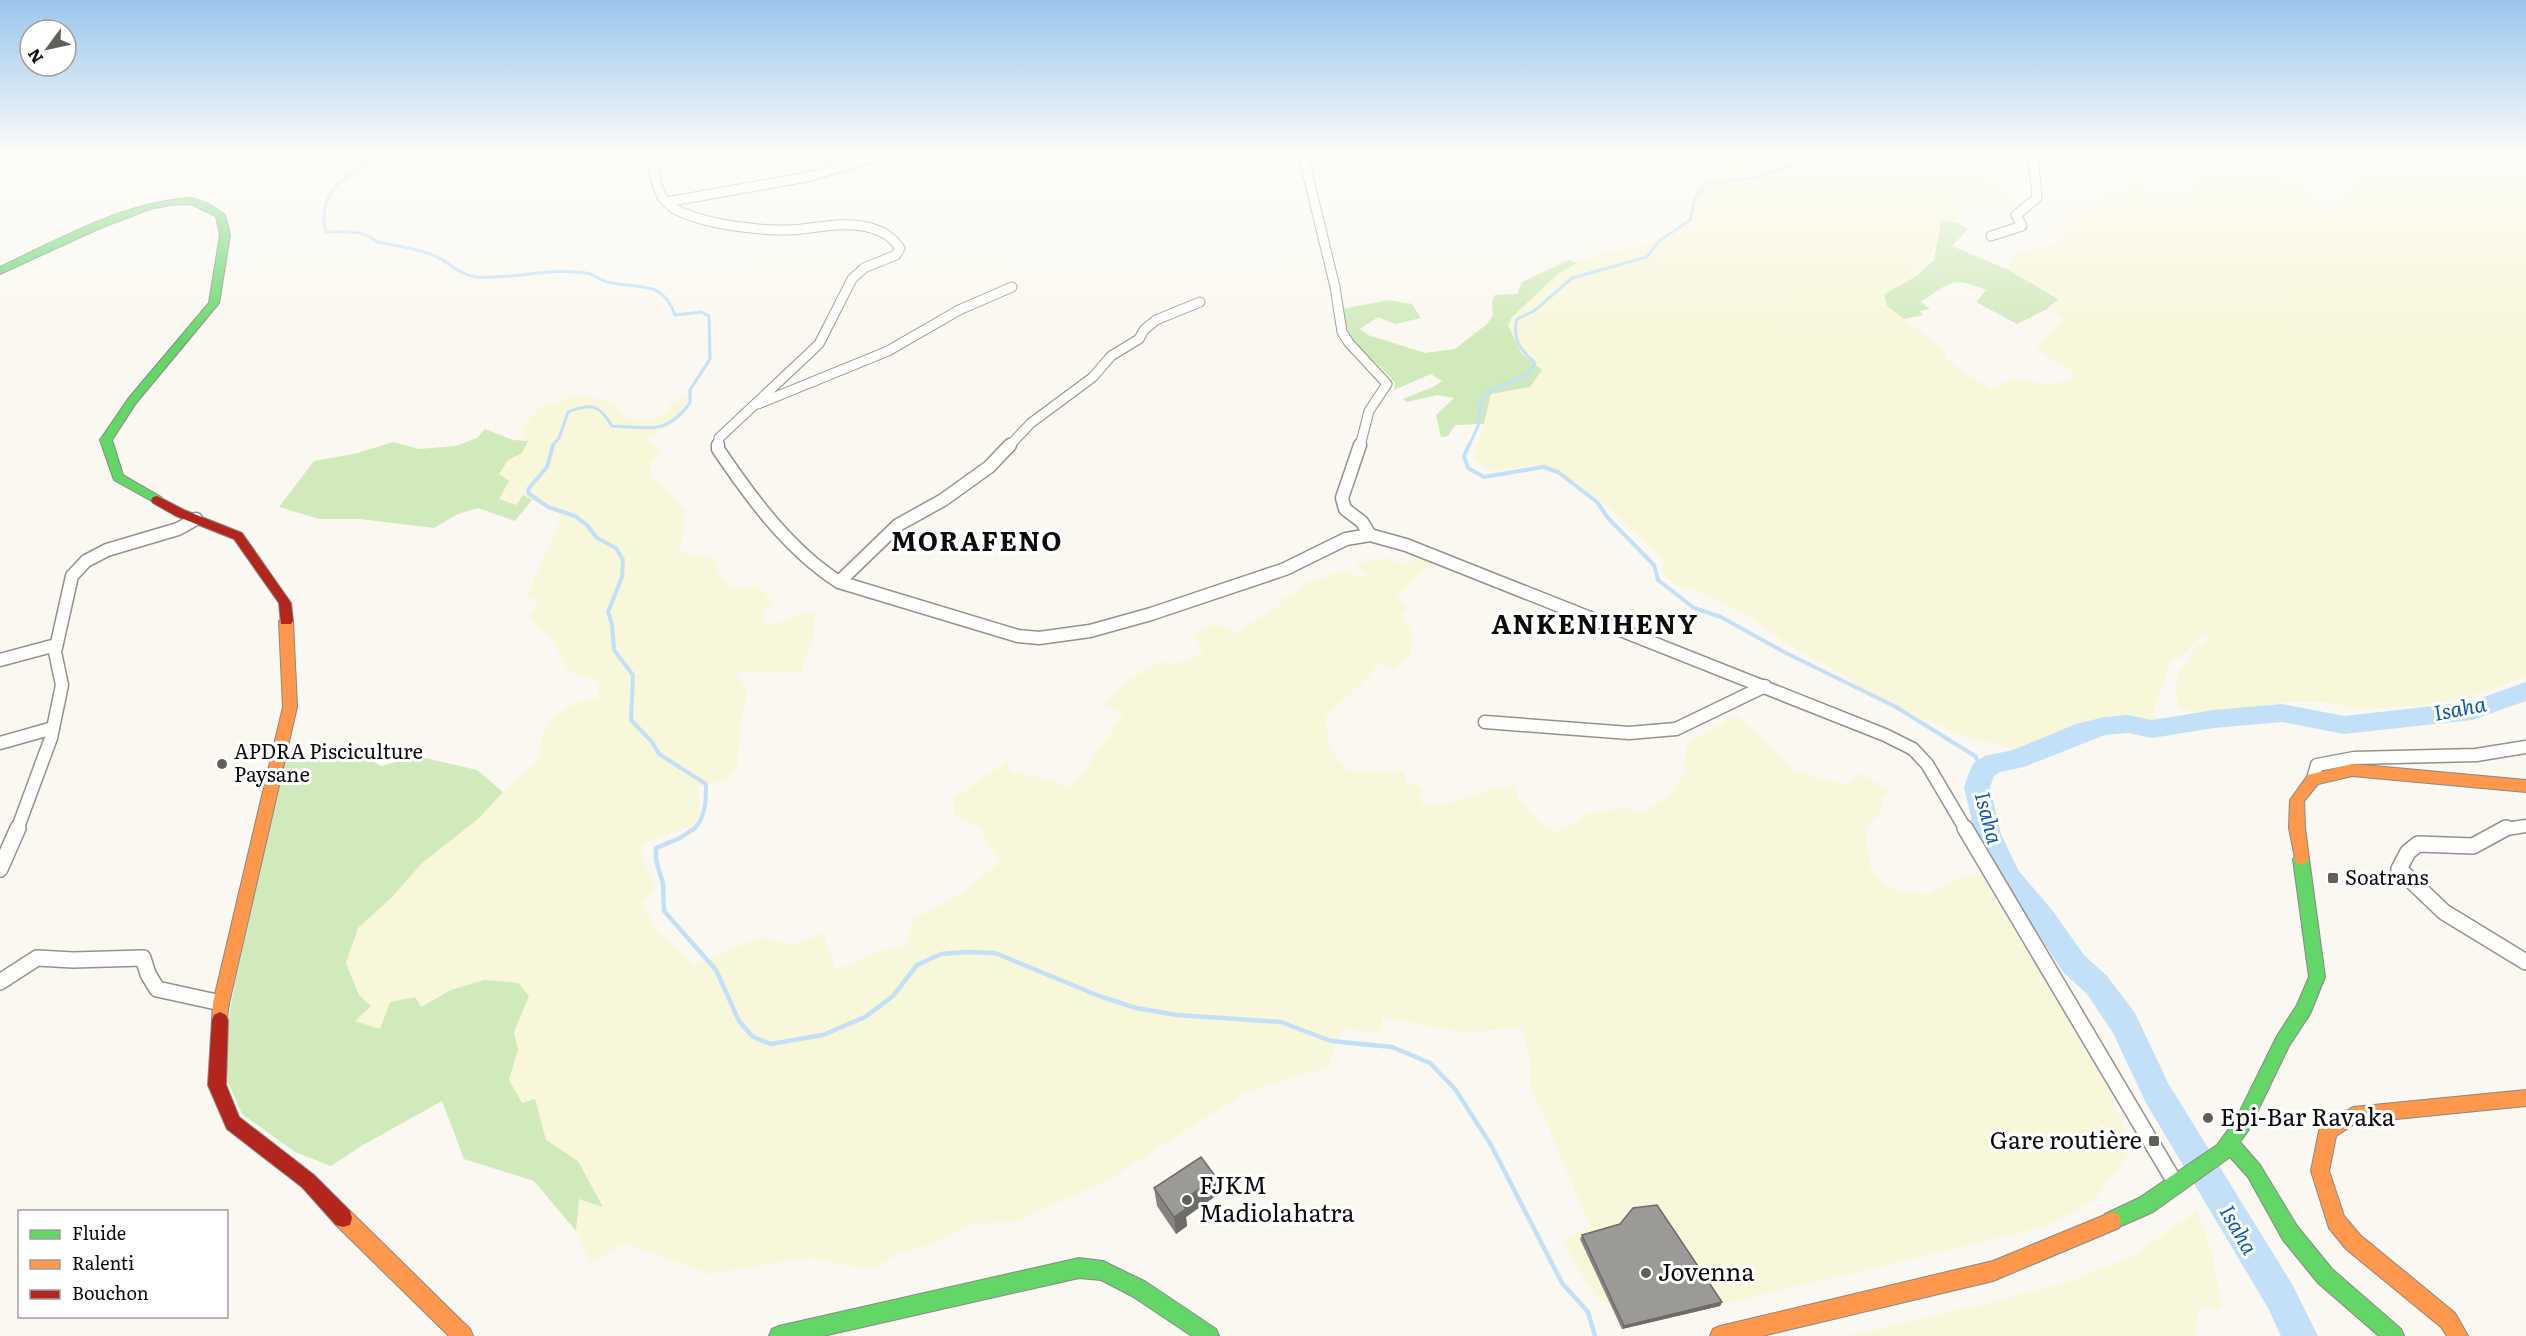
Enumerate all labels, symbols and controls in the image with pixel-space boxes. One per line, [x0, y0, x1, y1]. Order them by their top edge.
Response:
north arrow [18, 18, 78, 78]
text: N [21, 45, 48, 69]
district label: MORAFENO [891, 520, 1063, 559]
district label: ANKENIHENY [1491, 603, 1699, 642]
water label: Isaha [2431, 686, 2488, 727]
place label: APDRA Pisciculture Paysane [234, 735, 423, 788]
marker: APDRA Pisciculture Paysane [215, 757, 229, 771]
water label: Isaha [1969, 788, 2012, 847]
place label: Soatrans [2345, 861, 2429, 891]
marker: Soatrans [2326, 871, 2340, 885]
place label: Epi-Bar Ravaka [2220, 1098, 2395, 1133]
marker: Epi-Bar Ravaka [2201, 1111, 2215, 1125]
place label: Gare routière [1990, 1121, 2142, 1156]
marker: Gare routière [2147, 1134, 2161, 1148]
place label: FJKM Madiolahatra [1199, 1166, 1354, 1229]
marker: FJKM Madiolahatra [1180, 1193, 1194, 1207]
water label: Isaha [2214, 1198, 2267, 1259]
legend [18, 1210, 228, 1318]
text: Fluide [72, 1219, 126, 1246]
text: Ralenti [72, 1249, 134, 1276]
place label: Jovenna [1658, 1253, 1754, 1288]
marker: Jovenna [1639, 1266, 1653, 1280]
text: Bouchon [72, 1279, 149, 1306]

